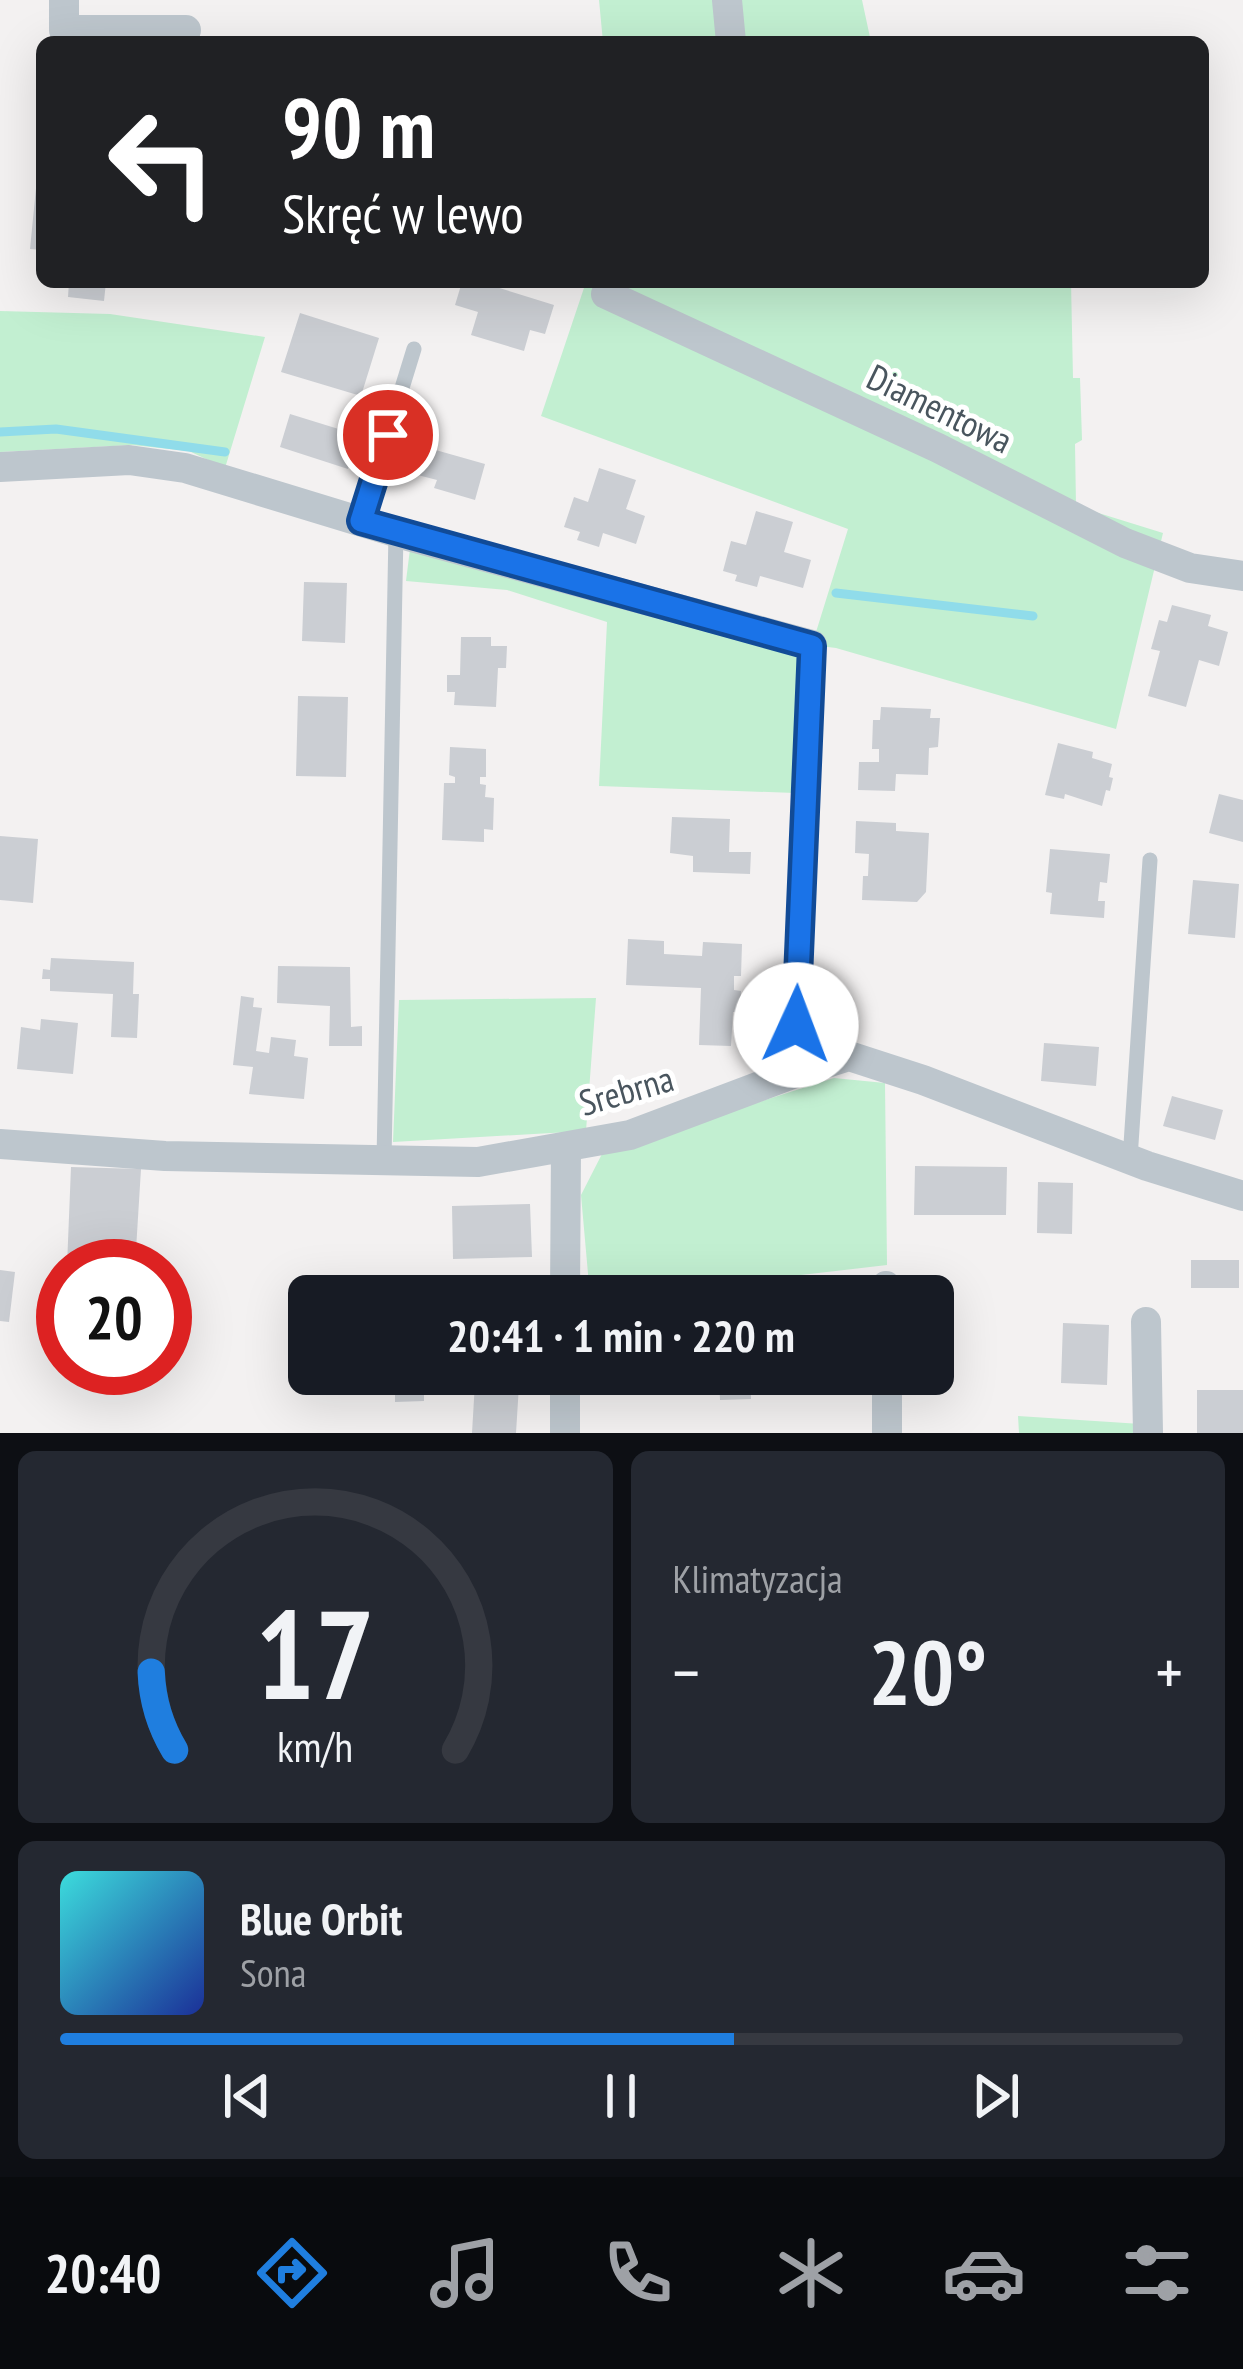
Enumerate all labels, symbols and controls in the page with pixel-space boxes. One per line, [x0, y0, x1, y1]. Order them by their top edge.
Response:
text: 90 m [282, 72, 435, 181]
icon: left [84, 84, 240, 240]
text: Skręć w lewo [282, 178, 524, 248]
street label: Diamentowa [860, 353, 1020, 463]
pin [337, 384, 439, 486]
icon: arrive [355, 402, 421, 468]
position arrow [733, 962, 859, 1088]
street label: Srebrna [573, 1054, 679, 1126]
speed limit sign: 20 [36, 1239, 192, 1395]
text: 20:41 · 1 min · 220 m [447, 1306, 795, 1364]
text: Klimatyzacja [673, 1553, 843, 1604]
text: 17 [256, 1572, 375, 1733]
text: 20° [868, 1613, 987, 1730]
text: − [673, 1629, 700, 1714]
text: + [1156, 1629, 1183, 1714]
text: km/h [277, 1718, 353, 1774]
text: Blue Orbit [240, 1889, 402, 1947]
text: Sona [240, 1947, 306, 1998]
icon: previous [214, 2063, 280, 2129]
icon: pause [588, 2063, 654, 2129]
icon: next [963, 2063, 1029, 2129]
icon: directions [250, 2231, 334, 2315]
icon: music [423, 2231, 507, 2315]
icon: phone [596, 2231, 680, 2315]
icon: climate [769, 2231, 853, 2315]
icon: car [942, 2231, 1026, 2315]
icon: filters [1115, 2231, 1199, 2315]
text: 20:40 [44, 2238, 161, 2308]

